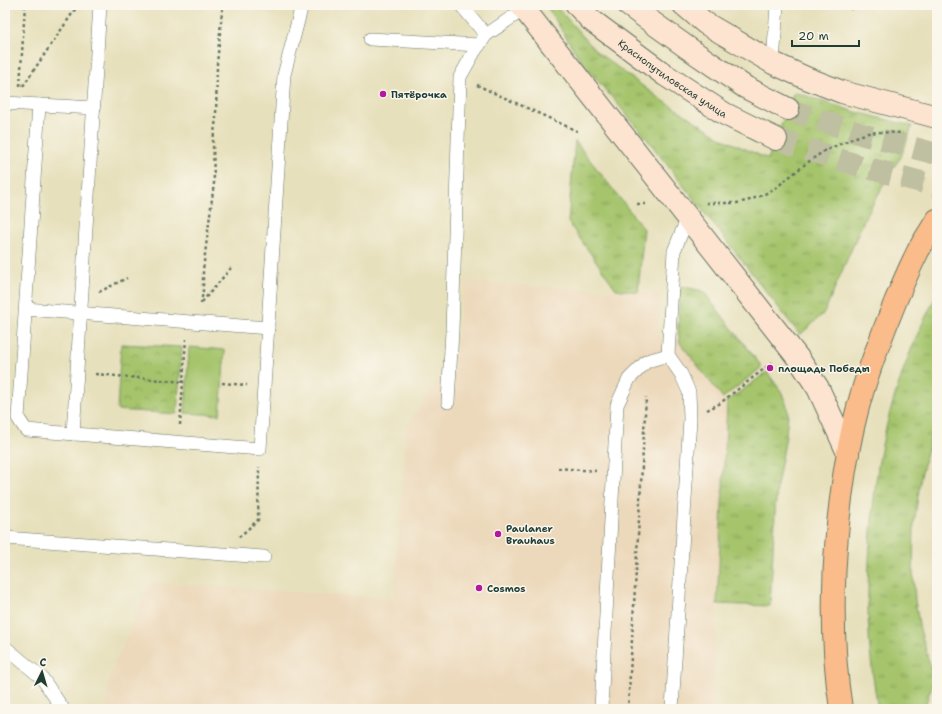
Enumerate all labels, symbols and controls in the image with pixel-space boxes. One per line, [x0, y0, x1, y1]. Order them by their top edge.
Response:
scale bar [792, 22, 859, 48]
text: 20 m [798, 28, 829, 44]
street label: Краснопутиловская улица [615, 36, 730, 121]
place label: Пятёрочка [391, 88, 447, 101]
marker: Пятёрочка [378, 89, 388, 99]
place label: площадь Победы [778, 362, 870, 375]
marker: площадь Победы [765, 363, 775, 373]
place label: Paulaner Brauhaus [506, 522, 555, 547]
marker: Paulaner Brauhaus [493, 529, 503, 539]
place label: Cosmos [487, 582, 526, 595]
marker: Cosmos [474, 583, 484, 593]
north arrow [22, 652, 62, 692]
text: С [39, 655, 47, 670]

